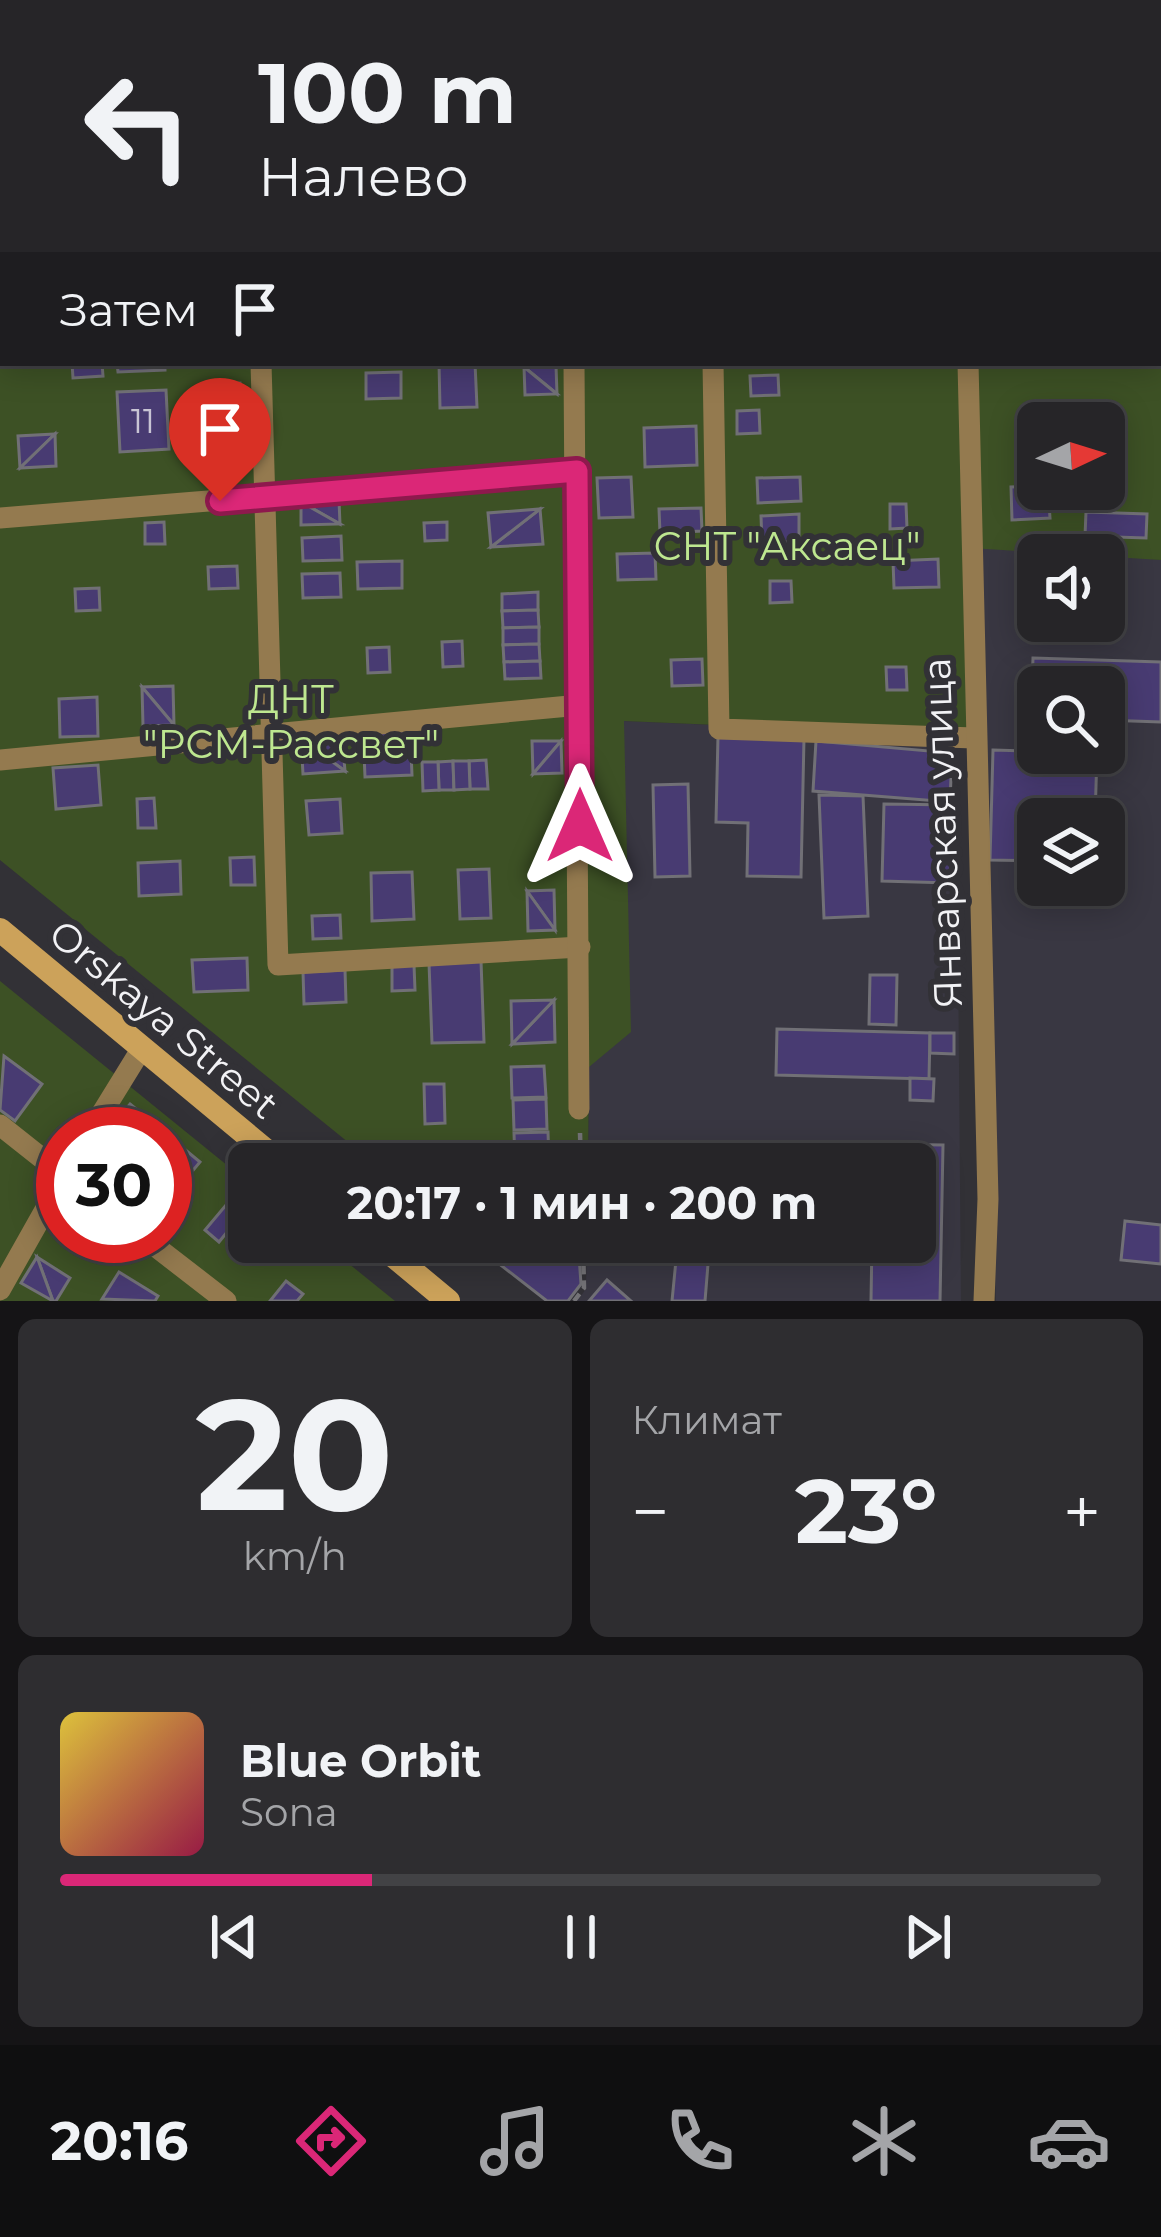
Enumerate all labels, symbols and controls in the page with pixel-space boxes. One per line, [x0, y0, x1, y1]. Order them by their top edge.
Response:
text: 100 m [258, 42, 517, 144]
icon: left [60, 48, 216, 204]
text: Налево [258, 144, 469, 210]
icon: arrive [222, 276, 288, 342]
text: Затем [60, 282, 198, 337]
pin [169, 378, 271, 501]
icon: arrive [187, 396, 253, 462]
house number: 11 [131, 401, 155, 441]
north arrow [1017, 402, 1125, 510]
map controls [1017, 402, 1125, 906]
park label: СНТ "Аксаец" [654, 522, 920, 570]
button: sound [1017, 534, 1125, 642]
street label: Январская улица [912, 657, 972, 1009]
button: search [1017, 666, 1125, 774]
park label: ДНТ "РСМ-Рассвет" [143, 675, 439, 768]
position arrow [517, 763, 643, 889]
button: layers [1017, 798, 1125, 906]
street label: Orskaya Street [40, 909, 288, 1129]
speed limit sign: 30 [36, 1107, 192, 1263]
text: 20:17 · 1 мин · 200 m [347, 1175, 817, 1230]
text: 20 [196, 1359, 394, 1549]
text: Климат [632, 1396, 782, 1444]
text: 23° [795, 1456, 938, 1566]
text: − [632, 1471, 669, 1552]
text: + [1063, 1471, 1101, 1552]
text: km/h [243, 1532, 347, 1580]
text: Blue Orbit [240, 1733, 481, 1788]
text: Sona [240, 1788, 338, 1836]
icon: previous [201, 1904, 267, 1970]
icon: pause [548, 1904, 614, 1970]
icon: next [895, 1904, 961, 1970]
icon: directions [289, 2099, 373, 2183]
icon: music [473, 2099, 557, 2183]
icon: phone [658, 2099, 742, 2183]
icon: climate [842, 2099, 926, 2183]
icon: car [1027, 2099, 1111, 2183]
text: 20:16 [50, 2108, 188, 2174]

